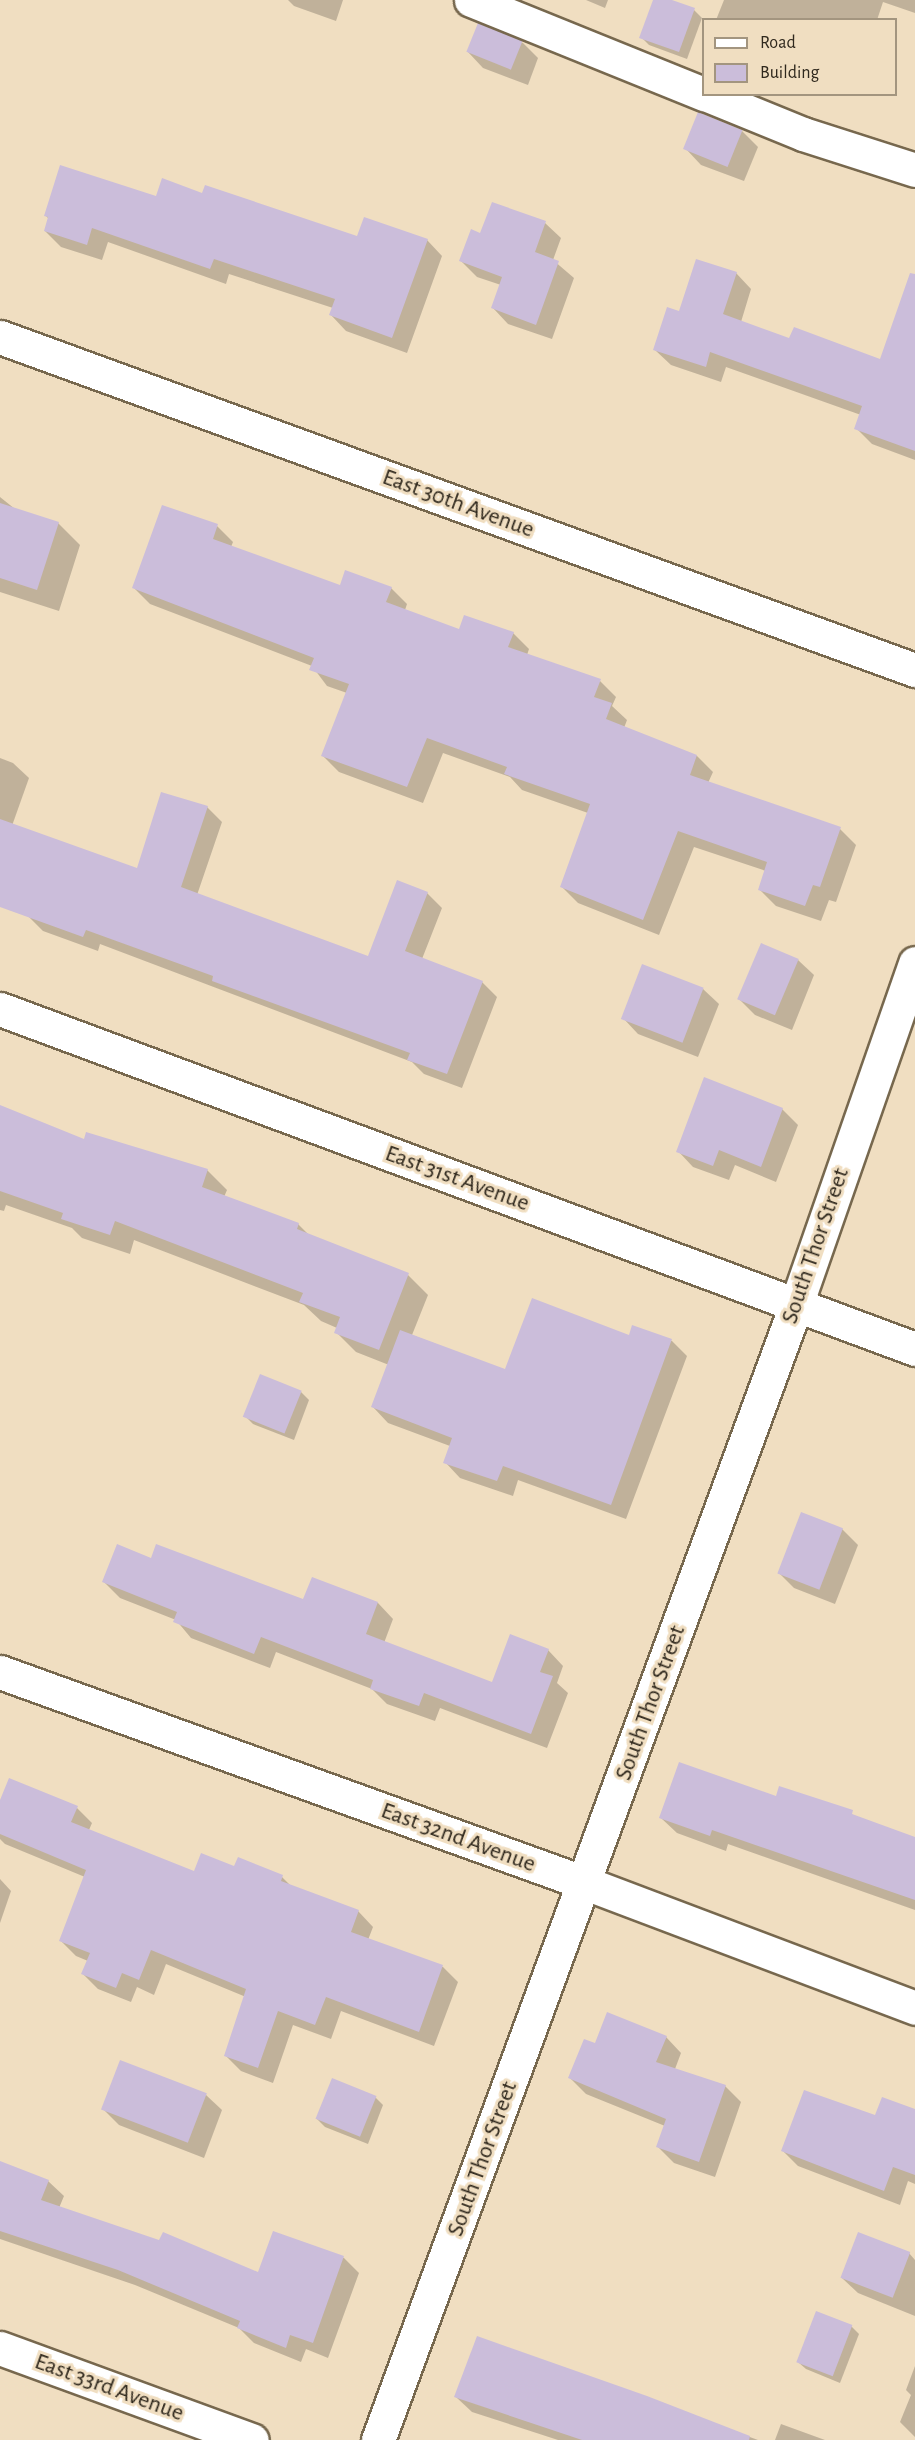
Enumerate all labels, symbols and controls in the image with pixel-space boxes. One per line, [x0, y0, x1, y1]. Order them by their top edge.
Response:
legend [702, 18, 897, 96]
text: Road [760, 34, 796, 52]
text: Building [760, 64, 819, 82]
street label: East 30th Avenue [378, 463, 538, 545]
street label: East 31st Avenue [381, 1140, 533, 1218]
street label: South Thor Street [776, 1164, 856, 1328]
street label: South Thor Street [610, 1622, 692, 1784]
street label: East 32nd Avenue [377, 1797, 539, 1879]
street label: South Thor Street [442, 2078, 524, 2240]
street label: East 33rd Avenue [31, 2348, 187, 2428]

